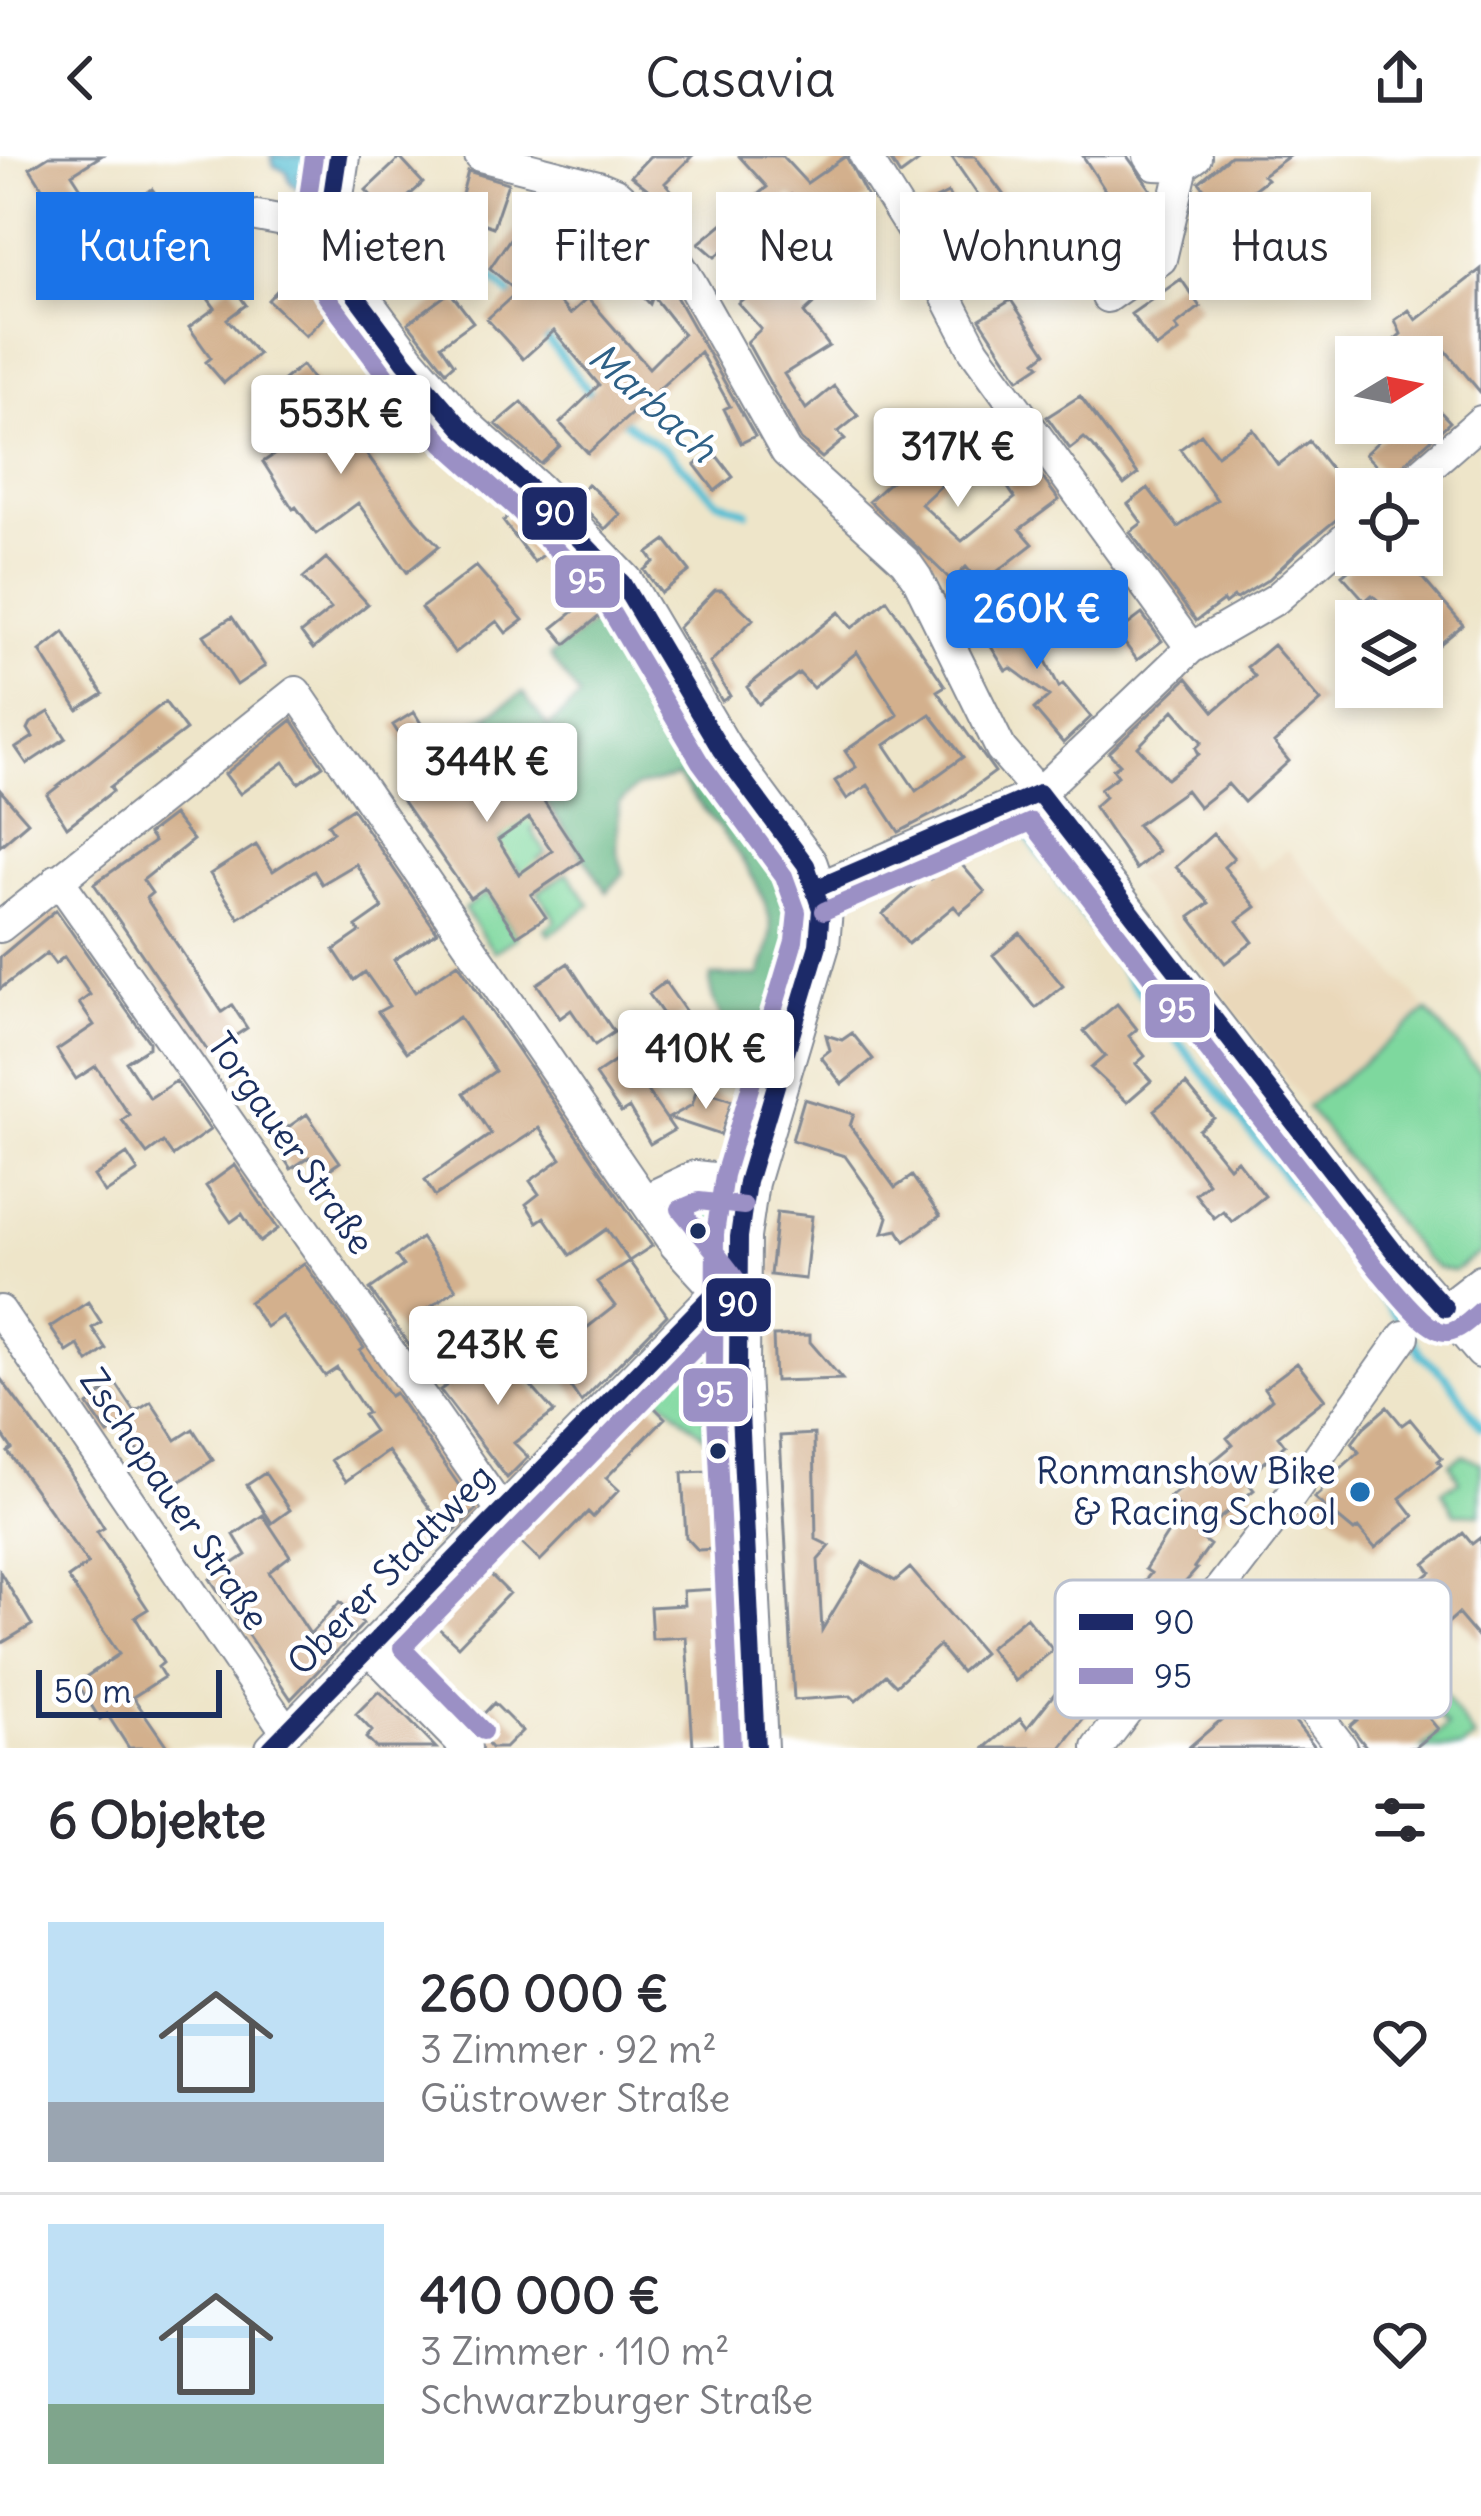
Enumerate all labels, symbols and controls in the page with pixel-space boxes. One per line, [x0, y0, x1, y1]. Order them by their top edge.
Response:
text: Casavia [645, 44, 836, 112]
icon: back [48, 45, 114, 111]
icon: share [1367, 45, 1433, 111]
chip: Kaufen [36, 192, 254, 300]
chip: Mieten [278, 192, 488, 300]
chip: Filter [512, 192, 692, 300]
chip: Neu [716, 192, 876, 300]
chip: Wohnung [900, 192, 1165, 300]
chip: Haus [1189, 192, 1371, 300]
water label: Marbach [578, 332, 728, 474]
north arrow [1335, 336, 1443, 444]
map controls [1335, 336, 1443, 708]
pin: 553K € [243, 375, 439, 477]
text: 553K € [278, 389, 404, 438]
pin: 317K € [860, 408, 1056, 510]
text: 317K € [901, 422, 1015, 471]
button: locate [1335, 468, 1443, 576]
line badge: 90 [520, 485, 589, 542]
text: 90 [535, 492, 575, 534]
line badge: 95 [553, 553, 622, 610]
text: 95 [568, 560, 606, 602]
pin: 260K € [939, 570, 1135, 672]
text: 260K € [973, 584, 1101, 633]
button: layers [1335, 600, 1443, 708]
pin: 344K € [389, 723, 585, 825]
text: 344K € [424, 737, 550, 786]
line badge: 95 [1143, 982, 1212, 1040]
text: 95 [1158, 989, 1196, 1031]
pin: 410K € [608, 1010, 804, 1112]
street label: Torgauer Straße [197, 1024, 384, 1263]
text: 410K € [645, 1024, 767, 1073]
unlabelled marker [687, 1220, 709, 1242]
line badge: 90 [704, 1276, 773, 1334]
text: 90 [718, 1283, 758, 1325]
pin: 243K € [400, 1306, 596, 1408]
text: 243K € [436, 1320, 560, 1369]
street label: Zschopauer Straße [70, 1360, 279, 1639]
line badge: 95 [681, 1366, 750, 1424]
text: 95 [696, 1373, 734, 1415]
unlabelled marker [707, 1440, 729, 1462]
place label: Ronmanshow Bike & Racing School [1036, 1449, 1336, 1535]
street label: Oberer Stadtweg [278, 1454, 503, 1684]
marker: Ronmanshow Bike & Racing School [1347, 1479, 1373, 1505]
legend [1055, 1580, 1451, 1718]
text: 90 [1154, 1601, 1195, 1643]
text: 95 [1154, 1655, 1192, 1697]
scale bar [36, 1664, 222, 1717]
text: 50 m [54, 1670, 131, 1712]
icon: filters [1367, 1787, 1433, 1853]
text: 6 Objekte [48, 1788, 266, 1852]
text: 260 000 € [420, 1961, 669, 2025]
icon: home [144, 1970, 288, 2114]
icon: heart [1367, 2009, 1433, 2075]
text: 3 Zimmer · 92 m² [420, 2025, 717, 2074]
text: Güstrower Straße [420, 2074, 730, 2123]
text: 410 000 € [420, 2263, 661, 2327]
icon: home [144, 2272, 288, 2416]
icon: heart [1367, 2311, 1433, 2377]
text: 3 Zimmer · 110 m² [420, 2327, 730, 2376]
text: Schwarzburger Straße [420, 2376, 813, 2425]

